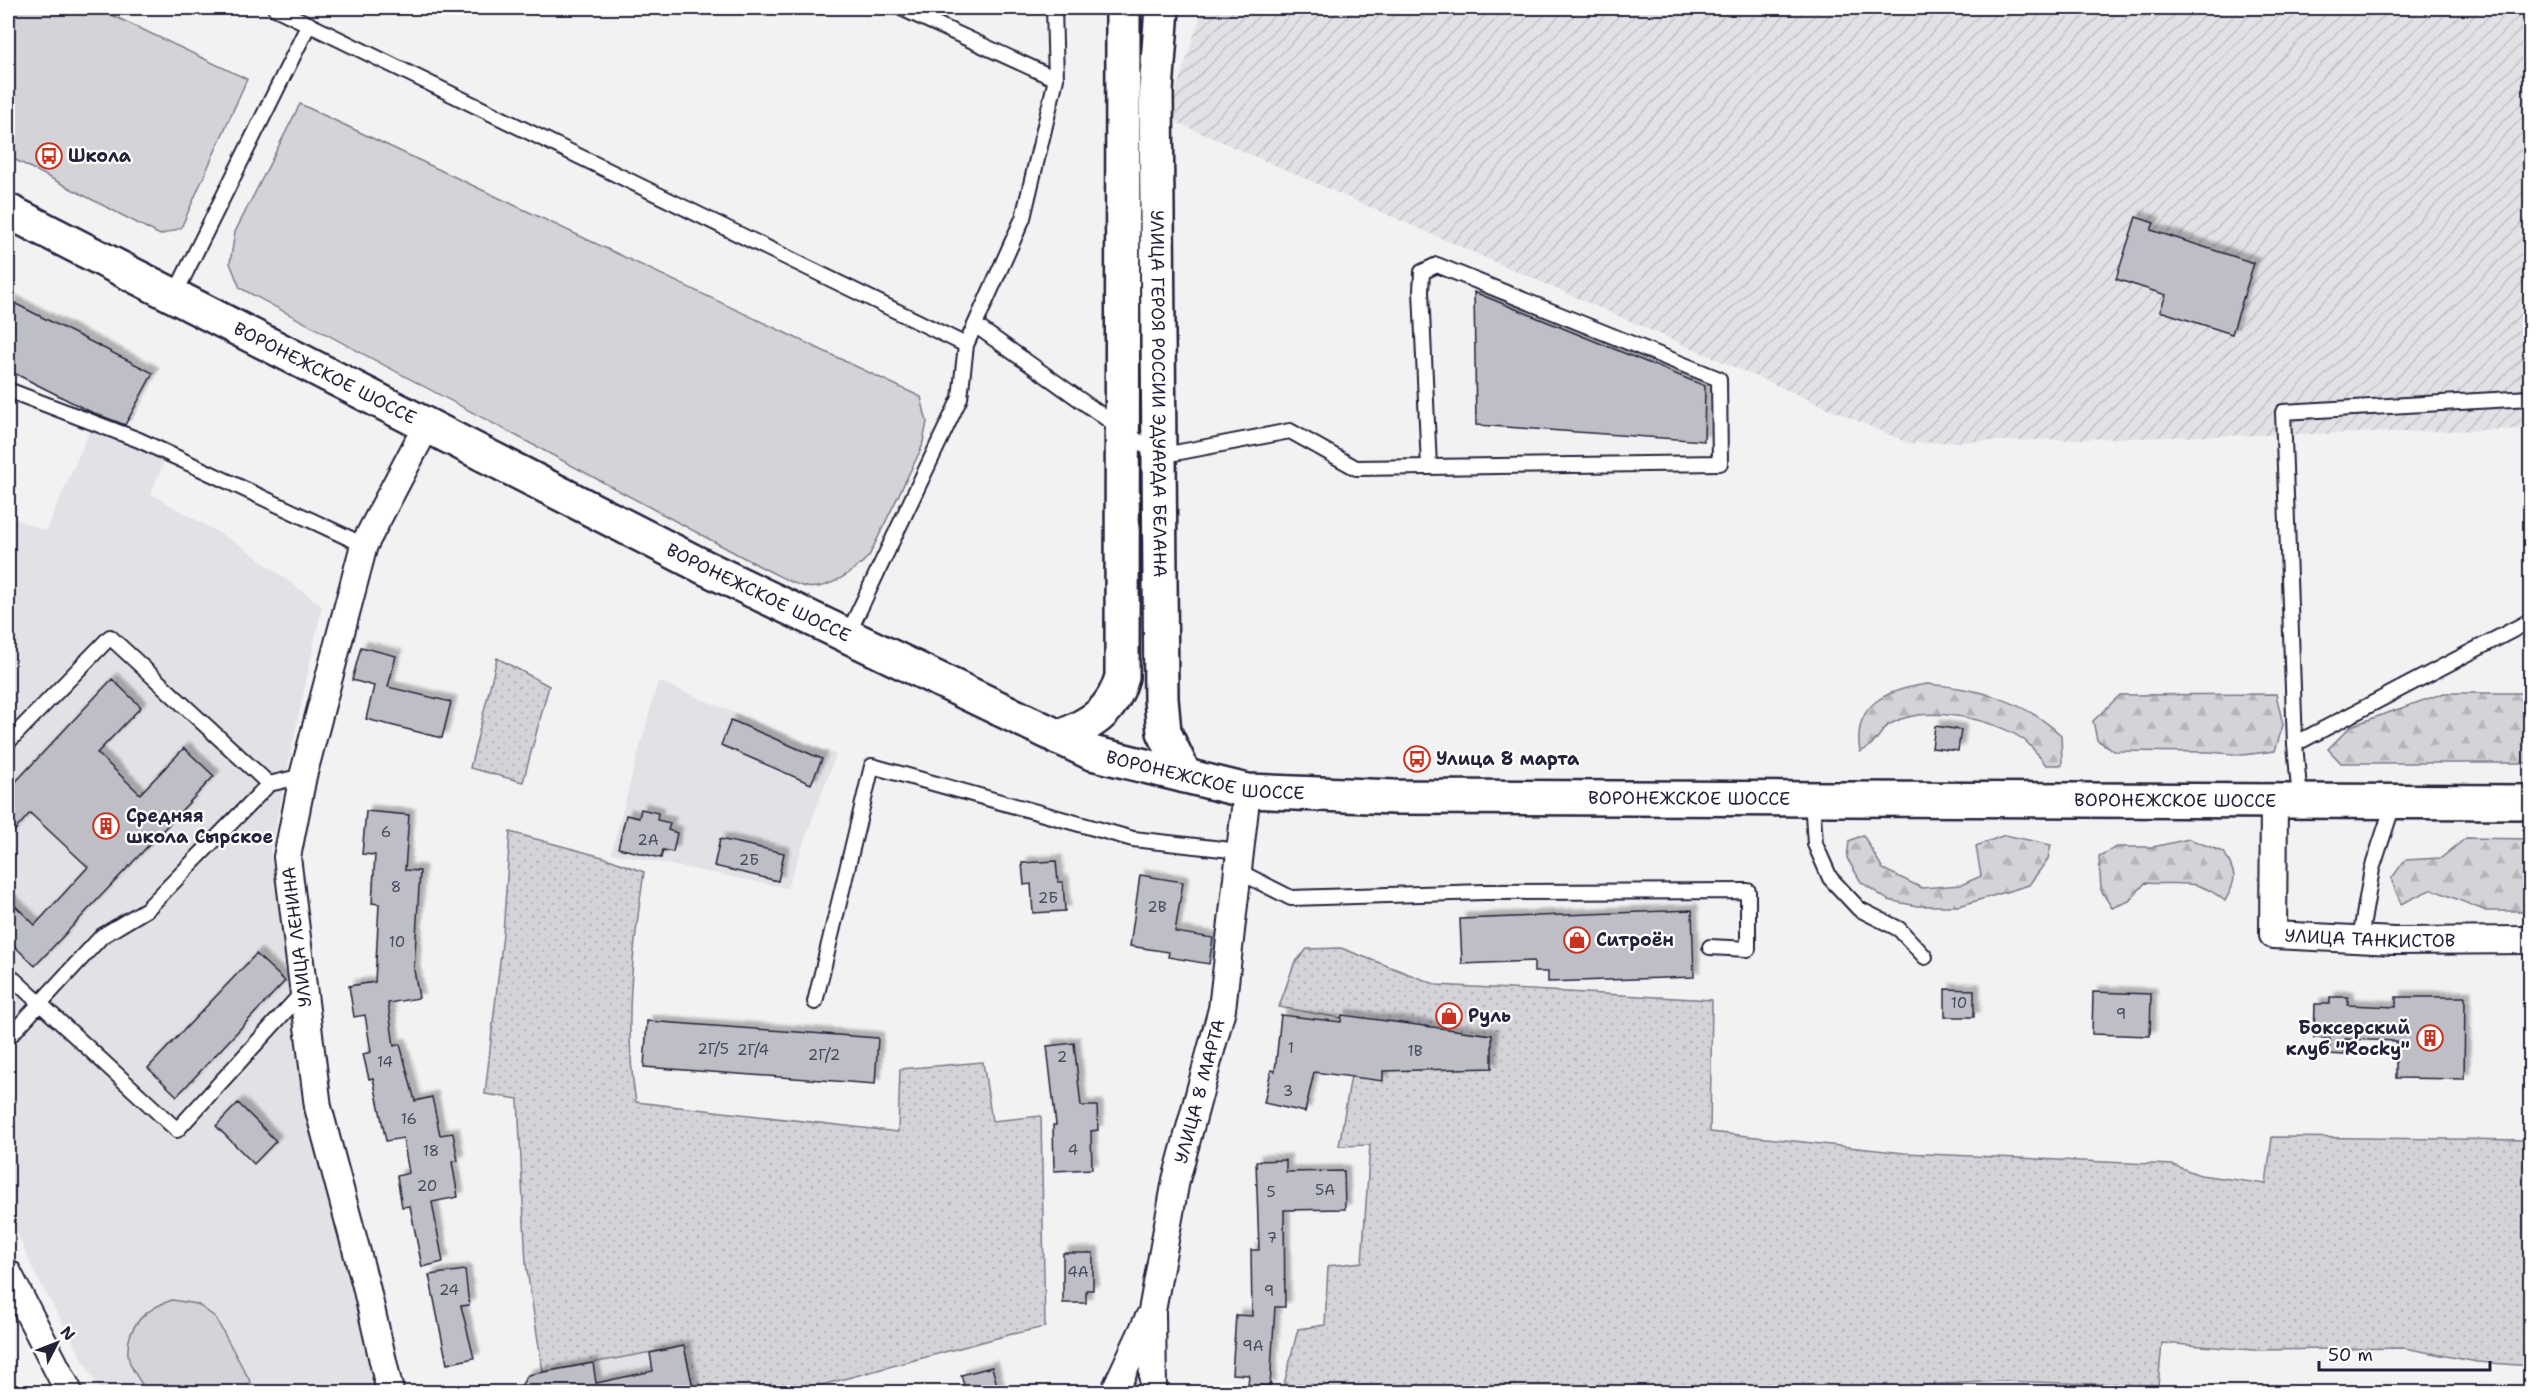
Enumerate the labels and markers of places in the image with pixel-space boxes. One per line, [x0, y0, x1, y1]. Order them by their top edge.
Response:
bus stop icon: Школа [34, 141, 64, 171]
place label: Школа [68, 144, 132, 168]
bus stop icon: Улица 8 марта [1402, 744, 1432, 774]
place label: Улица 8 марта [1436, 747, 1580, 771]
place label: Средняя школа Сырское [126, 804, 274, 849]
building icon: Средняя школа Сырское [91, 811, 121, 841]
shop icon: Ситроён [1562, 925, 1592, 955]
place label: Ситроён [1596, 928, 1674, 952]
shop icon: Руль [1434, 1001, 1464, 1031]
place label: Руль [1468, 1004, 1511, 1028]
place label: Боксерский клуб "Rocky" [2285, 1016, 2410, 1061]
building icon: Боксерский клуб "Rocky" [2415, 1023, 2445, 1053]

